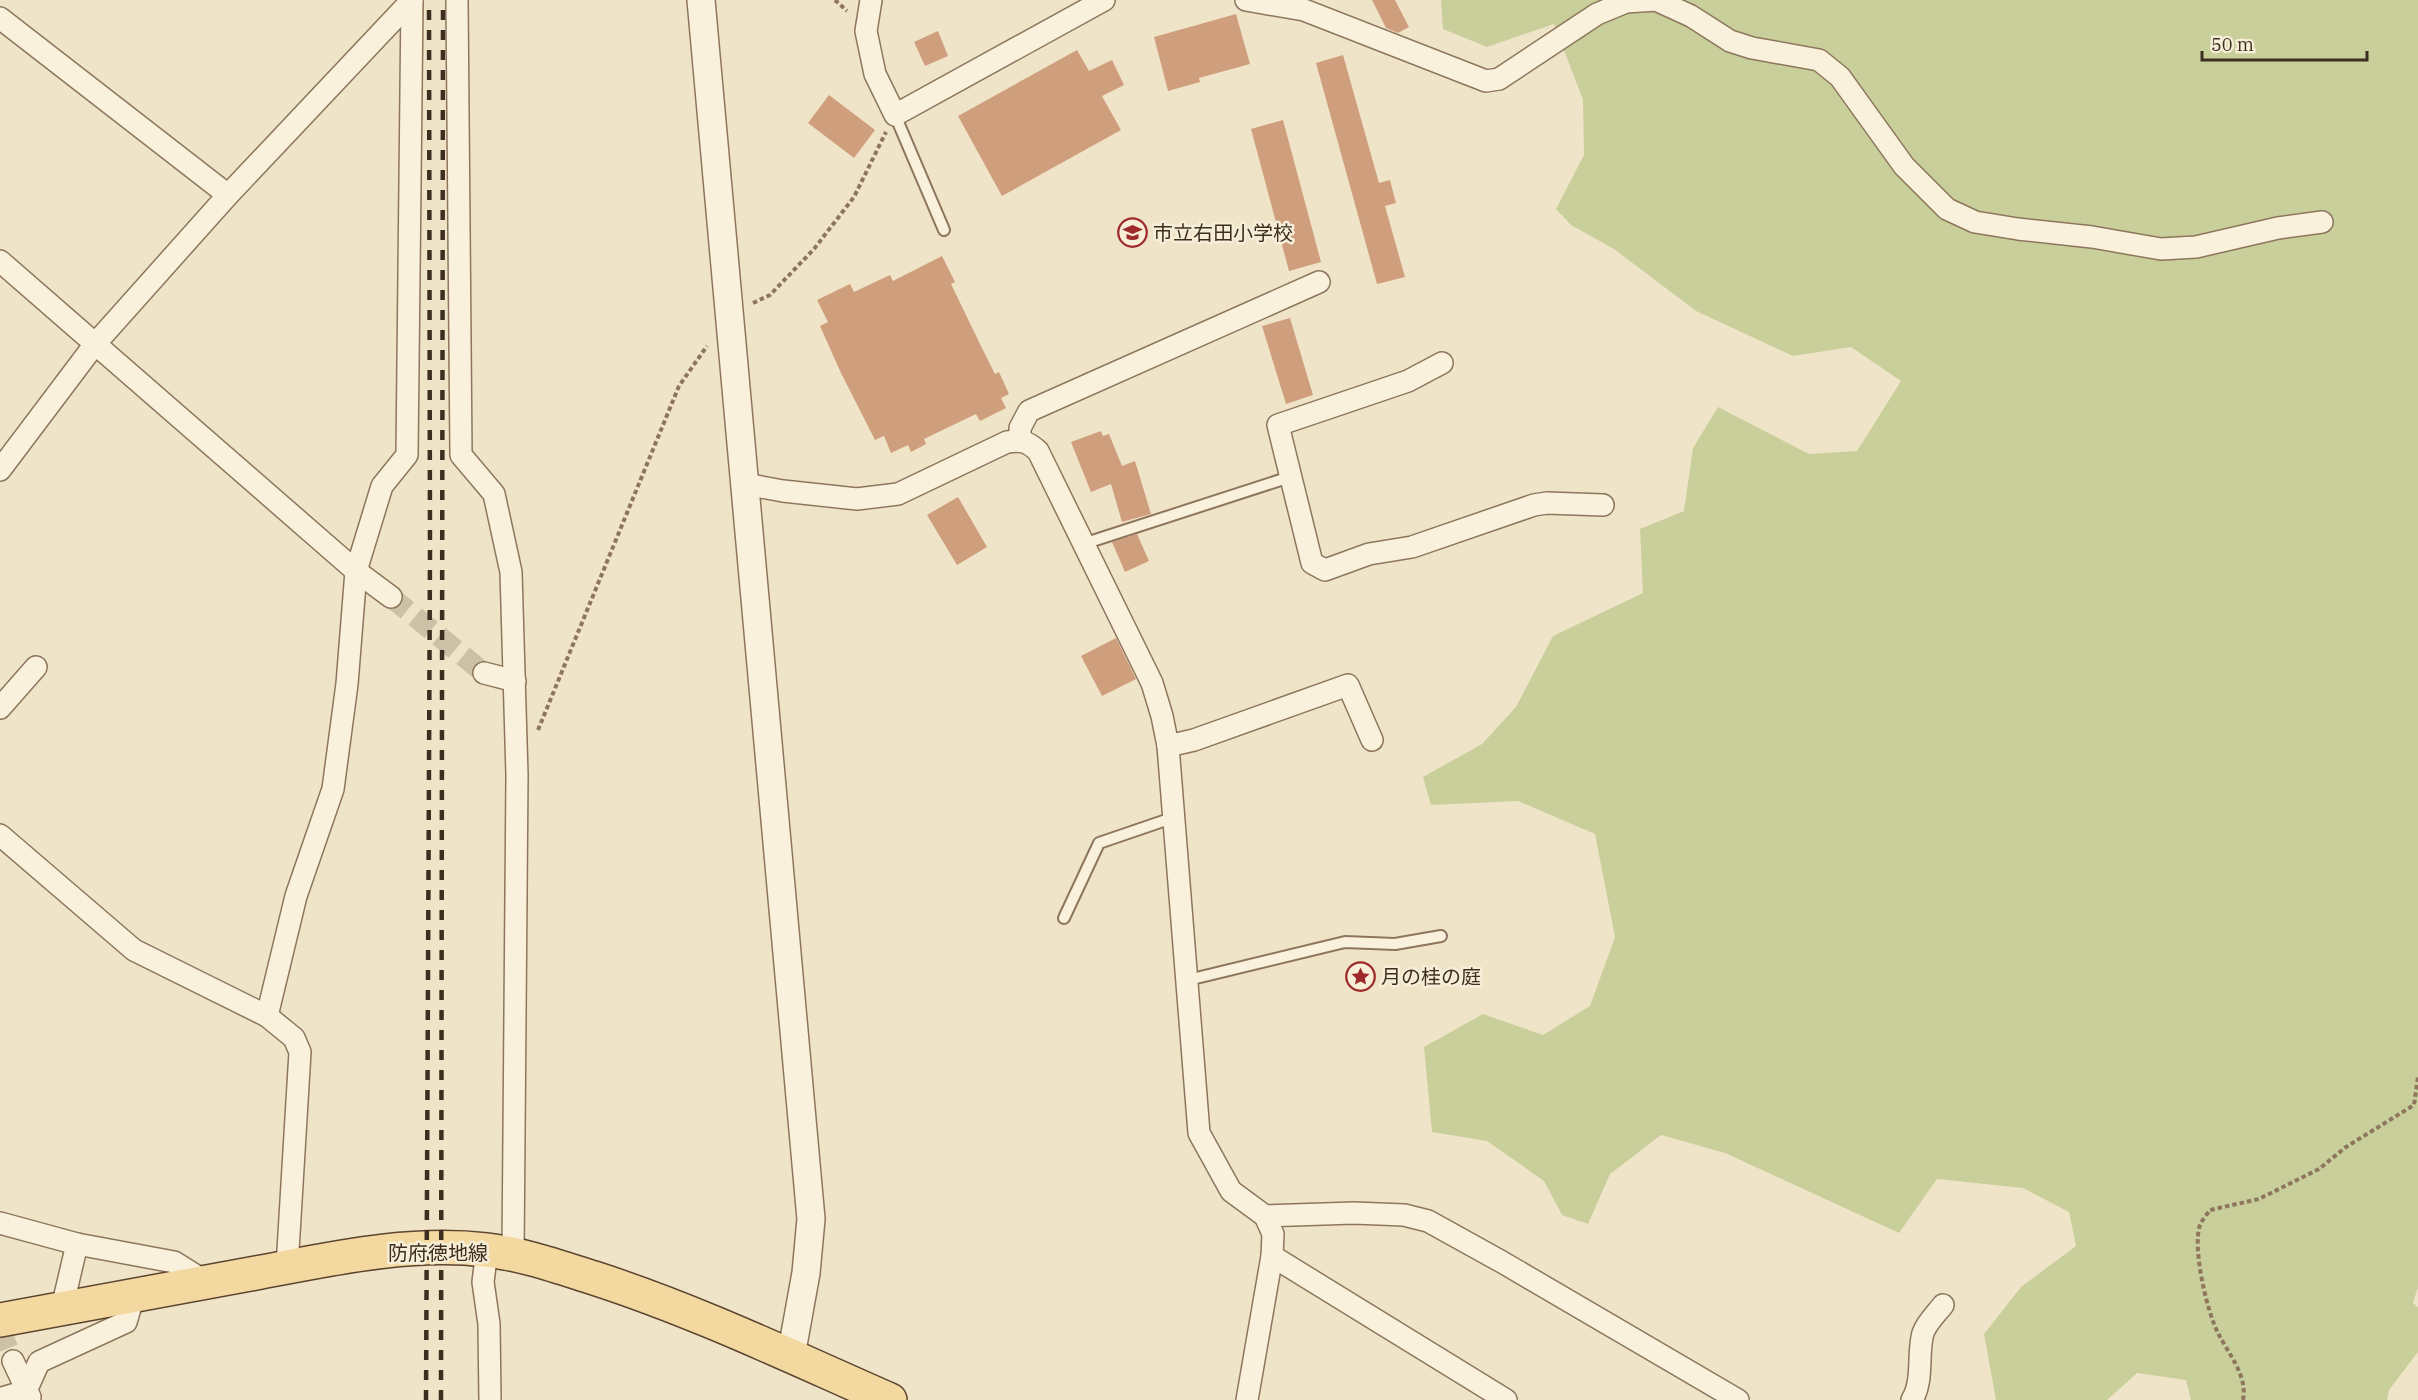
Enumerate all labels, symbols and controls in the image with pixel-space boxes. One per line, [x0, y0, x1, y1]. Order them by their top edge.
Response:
scale bar [2202, 24, 2367, 62]
text: 50 m [2211, 33, 2254, 56]
school or university icon: 市立右田小学校 [1116, 216, 1148, 248]
place label: 市立右田小学校 [1153, 219, 1293, 246]
place icon: 月の桂の庭 [1344, 960, 1376, 992]
place label: 月の桂の庭 [1381, 963, 1481, 990]
street label: 防府徳地線 [388, 1239, 488, 1266]

